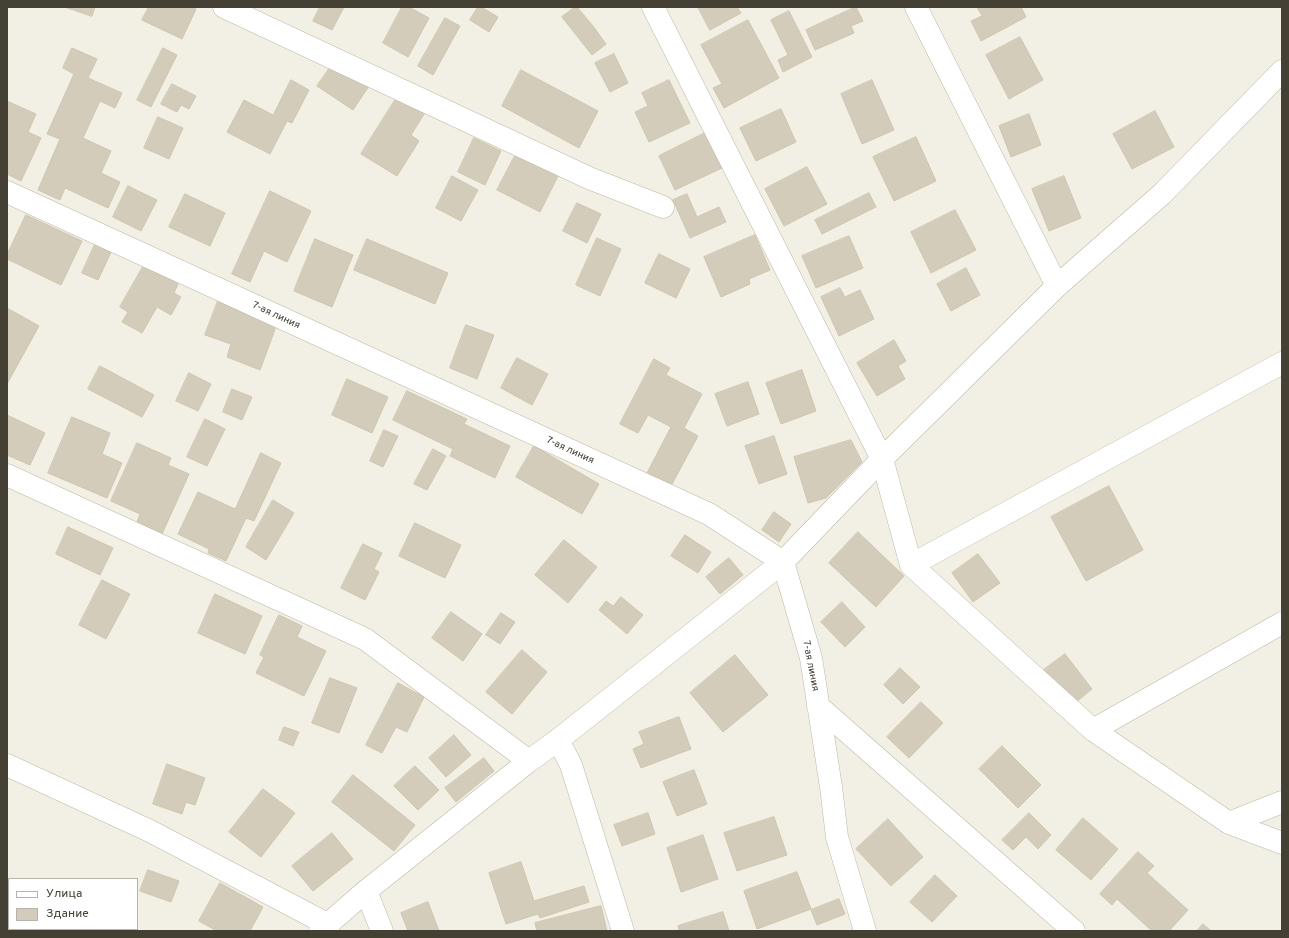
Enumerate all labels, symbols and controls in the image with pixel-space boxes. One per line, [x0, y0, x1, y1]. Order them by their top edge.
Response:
street label: 7-ая линия [250, 300, 302, 332]
street label: 7-ая линия [544, 435, 596, 467]
street label: 7-ая линия [799, 640, 821, 692]
legend [8, 878, 138, 930]
text: Улица [46, 886, 82, 902]
text: Здание [46, 906, 89, 922]

